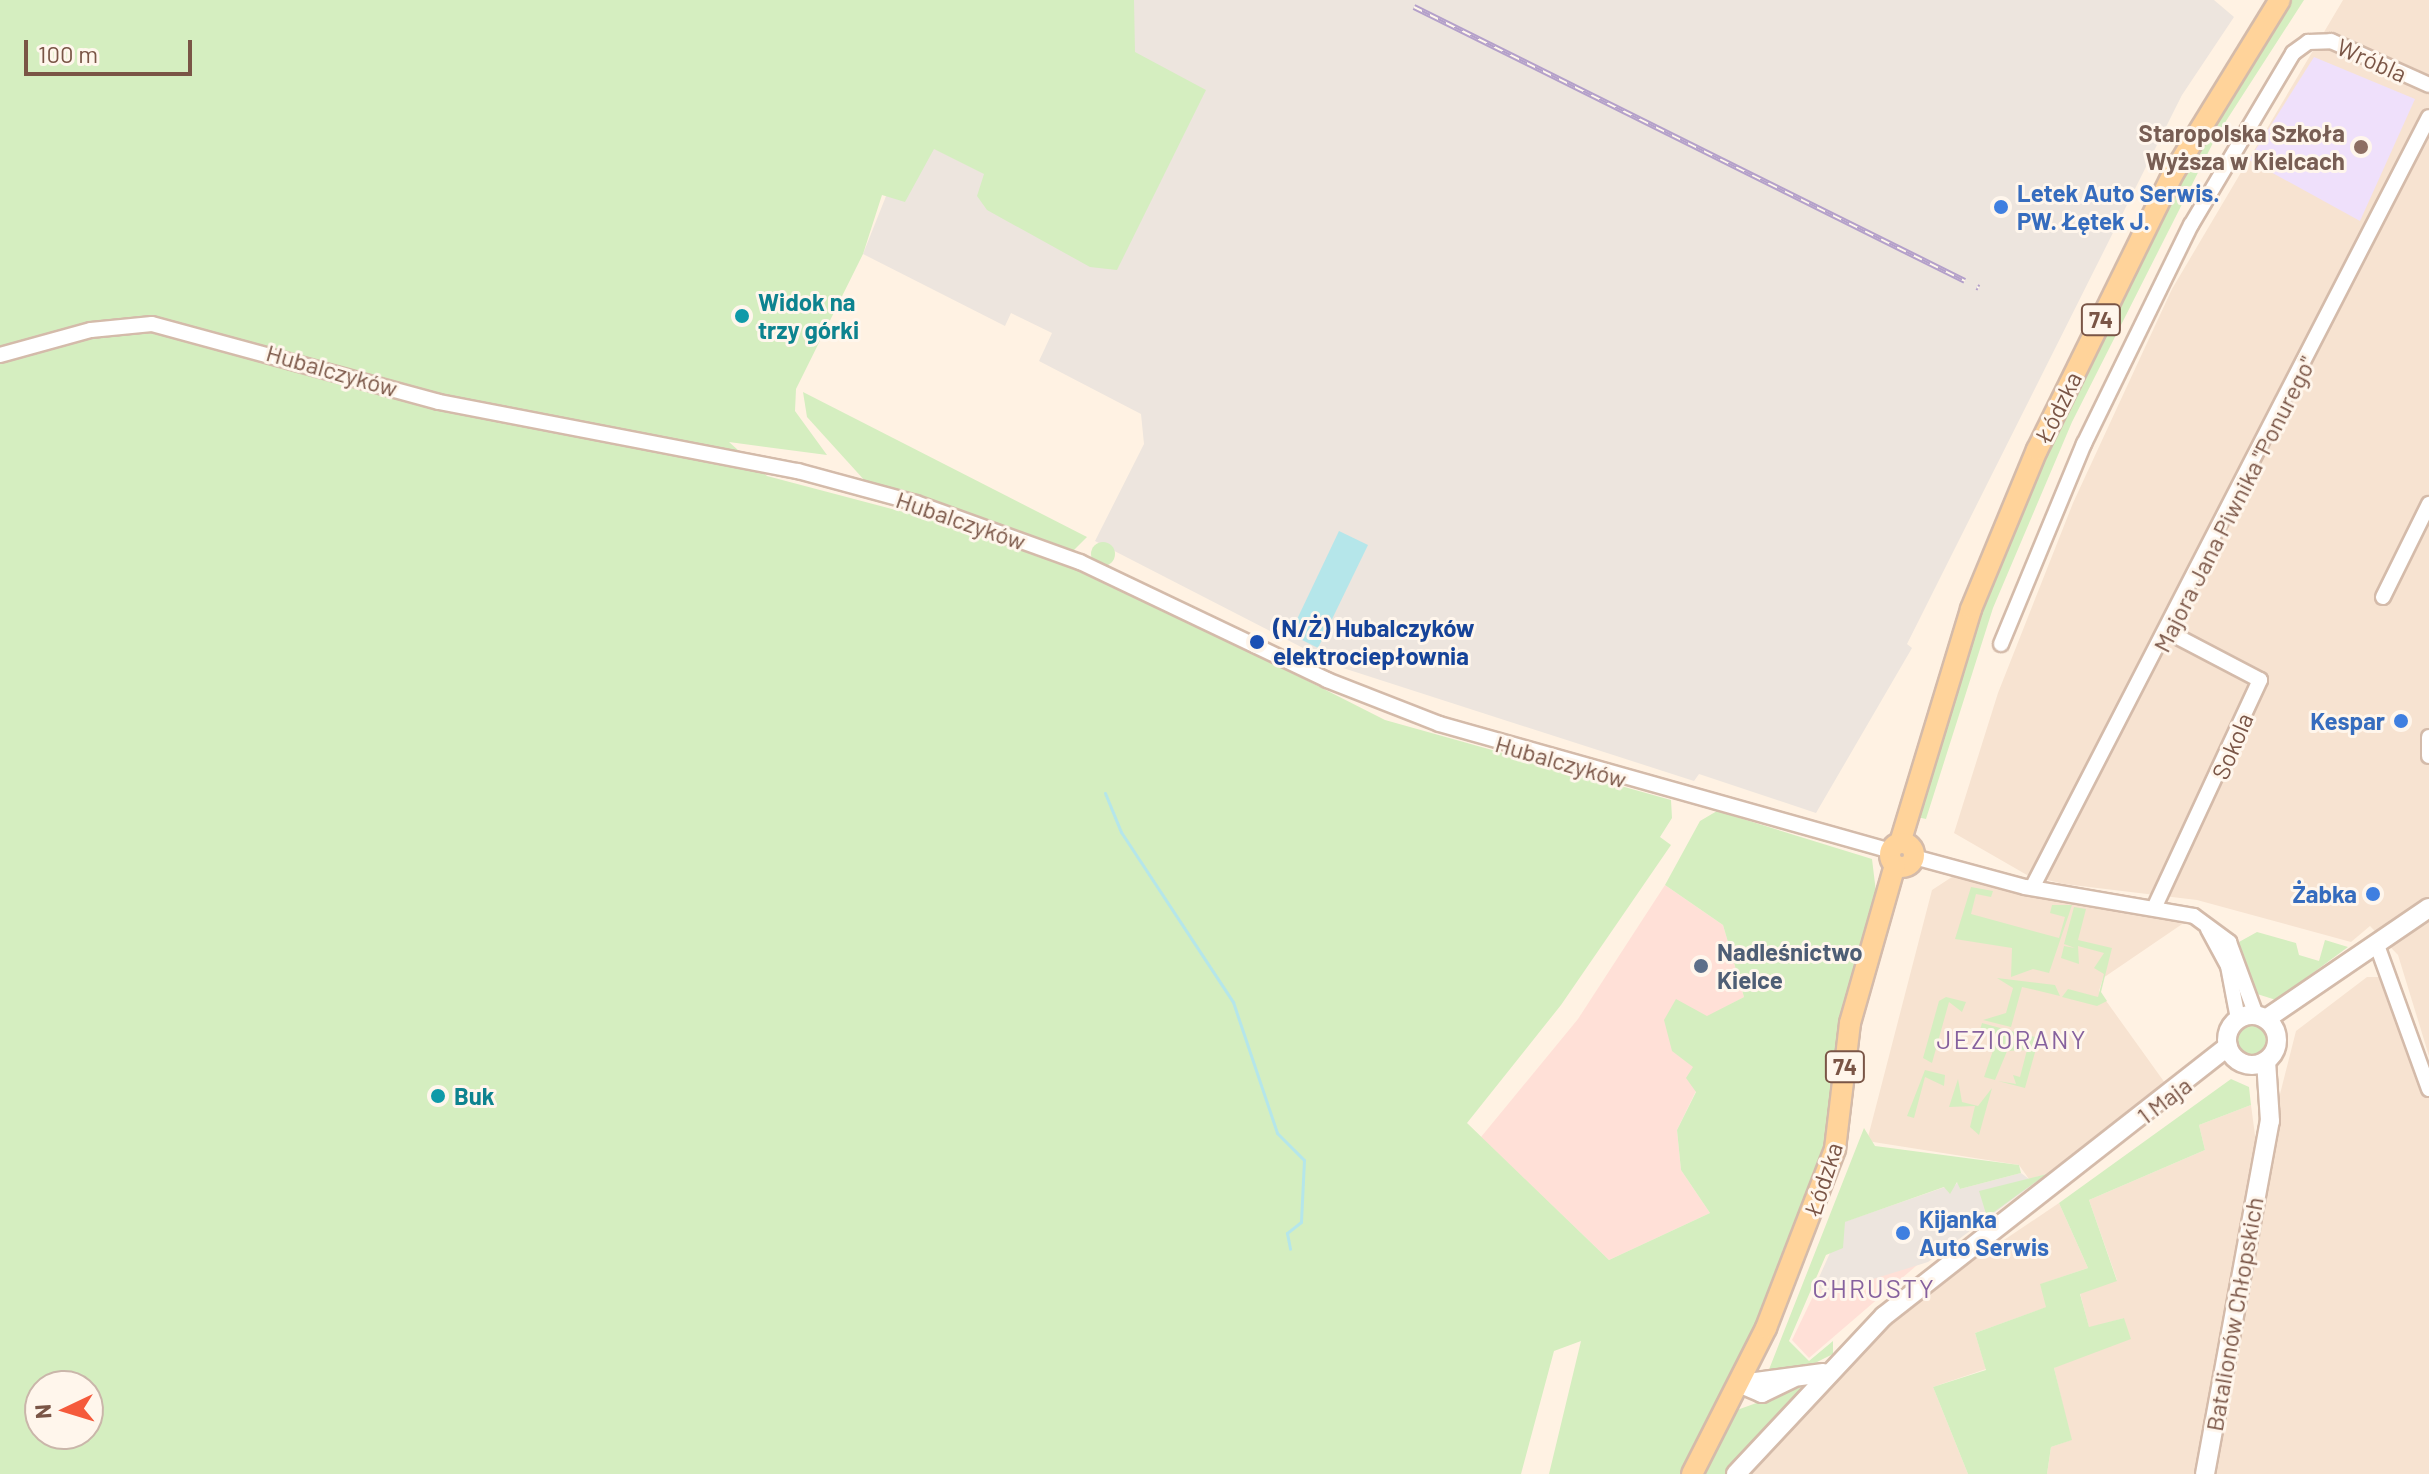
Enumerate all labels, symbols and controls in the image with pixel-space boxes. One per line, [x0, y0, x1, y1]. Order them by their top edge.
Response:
scale bar [28, 24, 196, 74]
street label: Wróbla [2333, 32, 2411, 88]
text: 100 m [38, 39, 98, 68]
place label: Staropolska Szkoła Wyższa w Kielcach [2139, 119, 2345, 175]
marker: Staropolska Szkoła Wyższa w Kielcach [2352, 138, 2370, 156]
place label: Letek Auto Serwis. PW. Łętek J. [2017, 179, 2220, 235]
marker: Letek Auto Serwis. PW. Łętek J. [1992, 198, 2010, 216]
place label: Widok na trzy górki [758, 288, 859, 344]
road number: 74 [2079, 302, 2123, 338]
marker: Widok na trzy górki [733, 307, 751, 325]
street label: Hubalczyków [263, 338, 401, 402]
street label: Majora Jana Piwnika "Ponurego" [2147, 351, 2321, 657]
street label: Łódzka [2029, 367, 2087, 447]
street label: Hubalczyków [892, 484, 1030, 556]
place label: (N/Ż) Hubalczyków elektrociepłownia [1273, 614, 1475, 670]
marker: (N/Ż) Hubalczyków elektrociepłownia [1248, 633, 1266, 651]
place label: Kespar [2310, 707, 2385, 735]
street label: Sokola [2205, 708, 2259, 784]
marker: Kespar [2392, 712, 2410, 730]
street label: Hubalczyków [1492, 729, 1630, 793]
place label: Żabka [2292, 880, 2357, 908]
marker: Żabka [2364, 885, 2382, 903]
place label: Nadleśnictwo Kielce [1717, 938, 1863, 994]
marker: Nadleśnictwo Kielce [1692, 957, 1710, 975]
district label: JEZIORANY [1937, 1023, 2087, 1055]
road number: 74 [1823, 1049, 1867, 1085]
street label: 1 Maja [2131, 1070, 2197, 1130]
place label: Buk [454, 1082, 495, 1110]
marker: Buk [429, 1087, 447, 1105]
street label: Łódzka [1798, 1139, 1848, 1219]
street label: Batalionów Chłopskich [2199, 1195, 2269, 1433]
place label: Kijanka Auto Serwis [1919, 1205, 2049, 1261]
marker: Kijanka Auto Serwis [1894, 1224, 1912, 1242]
district label: CHRUSTY [1812, 1272, 1936, 1304]
north arrow [24, 1370, 104, 1450]
text: N [29, 1403, 56, 1420]

